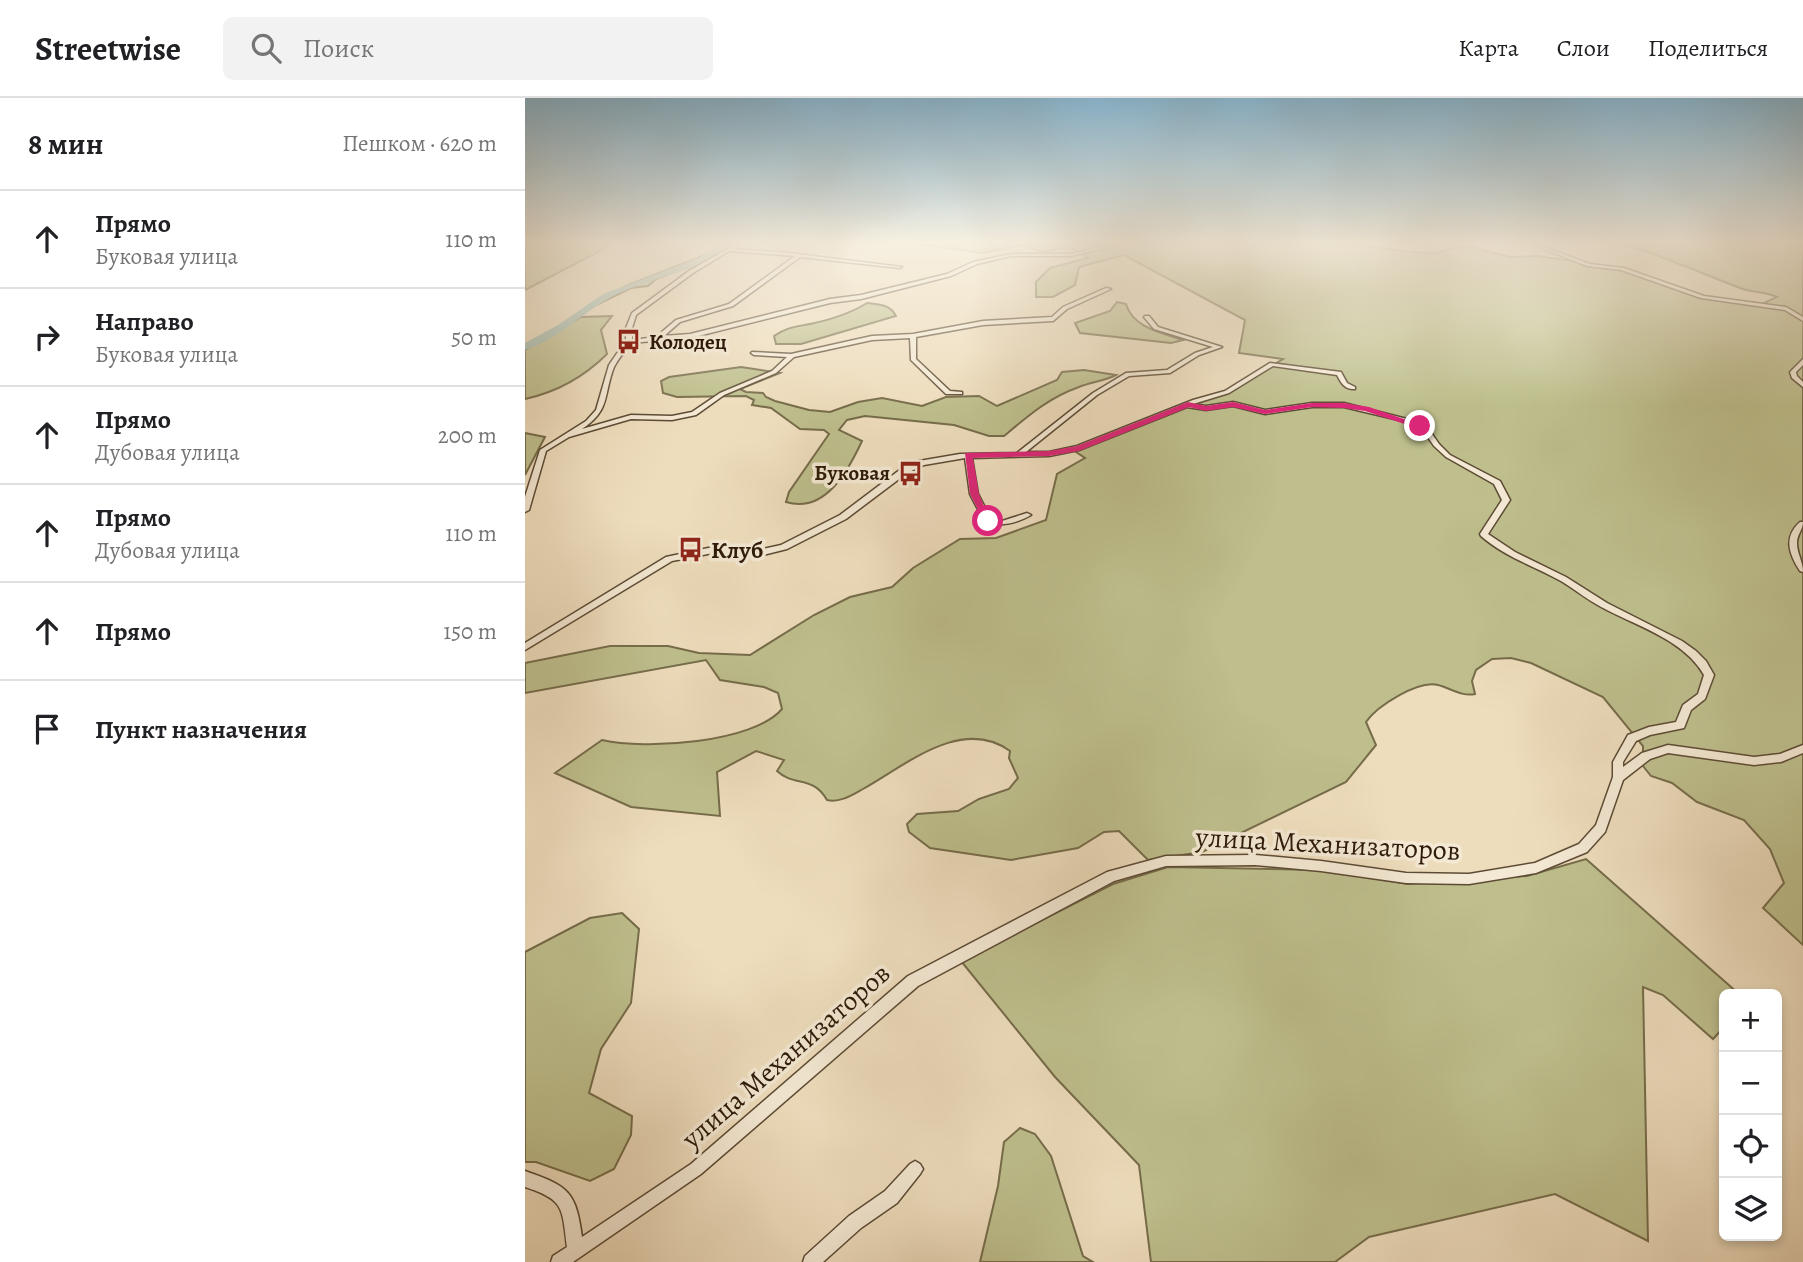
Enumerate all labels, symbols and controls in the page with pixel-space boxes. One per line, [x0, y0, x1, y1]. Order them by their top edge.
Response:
search box [223, 17, 713, 80]
text: Streetwise [35, 26, 181, 71]
icon: search [247, 29, 285, 67]
text: Поиск [303, 31, 374, 66]
text: Карта [1458, 32, 1519, 64]
text: Слои [1557, 32, 1610, 64]
text: Поделиться [1648, 32, 1768, 64]
text: 8 мин [28, 124, 103, 164]
text: Пешком · 620 m [342, 128, 497, 159]
text: Прямо [95, 206, 171, 241]
icon: ahead [28, 220, 66, 258]
text: 110 m [445, 224, 497, 255]
text: Буковая улица [95, 241, 238, 272]
text: Направо [95, 304, 194, 339]
icon: right [28, 318, 66, 356]
text: 50 m [451, 322, 497, 353]
bus stop icon: Колодец [615, 328, 643, 356]
place label: Колодец [649, 328, 727, 356]
text: Буковая улица [95, 339, 238, 370]
text: Прямо [95, 402, 171, 437]
route end [1404, 410, 1435, 441]
icon: ahead [28, 416, 66, 454]
text: 200 m [438, 420, 497, 451]
text: Дубовая улица [95, 437, 240, 468]
place label: Буковая [814, 459, 890, 487]
bus stop icon: Буковая [896, 459, 924, 487]
text: Прямо [95, 500, 171, 535]
route start [972, 505, 1003, 536]
icon: ahead [28, 514, 66, 552]
text: 110 m [445, 518, 497, 549]
place label: Клуб [711, 534, 763, 566]
text: Дубовая улица [95, 535, 240, 566]
bus stop icon: Клуб [677, 536, 705, 564]
icon: ahead [28, 612, 66, 650]
text: Прямо [95, 614, 171, 649]
text: 150 m [443, 616, 497, 647]
icon: arrive [28, 710, 66, 748]
text: Пункт назначения [95, 712, 307, 747]
street label: улица Механизаторов [1194, 818, 1461, 870]
street label: улица Механизаторов [673, 955, 898, 1158]
map controls [1719, 989, 1782, 1241]
button: + [1719, 989, 1782, 1052]
button: − [1719, 1052, 1782, 1115]
button: locate [1719, 1115, 1782, 1178]
button: layers [1719, 1178, 1782, 1241]

